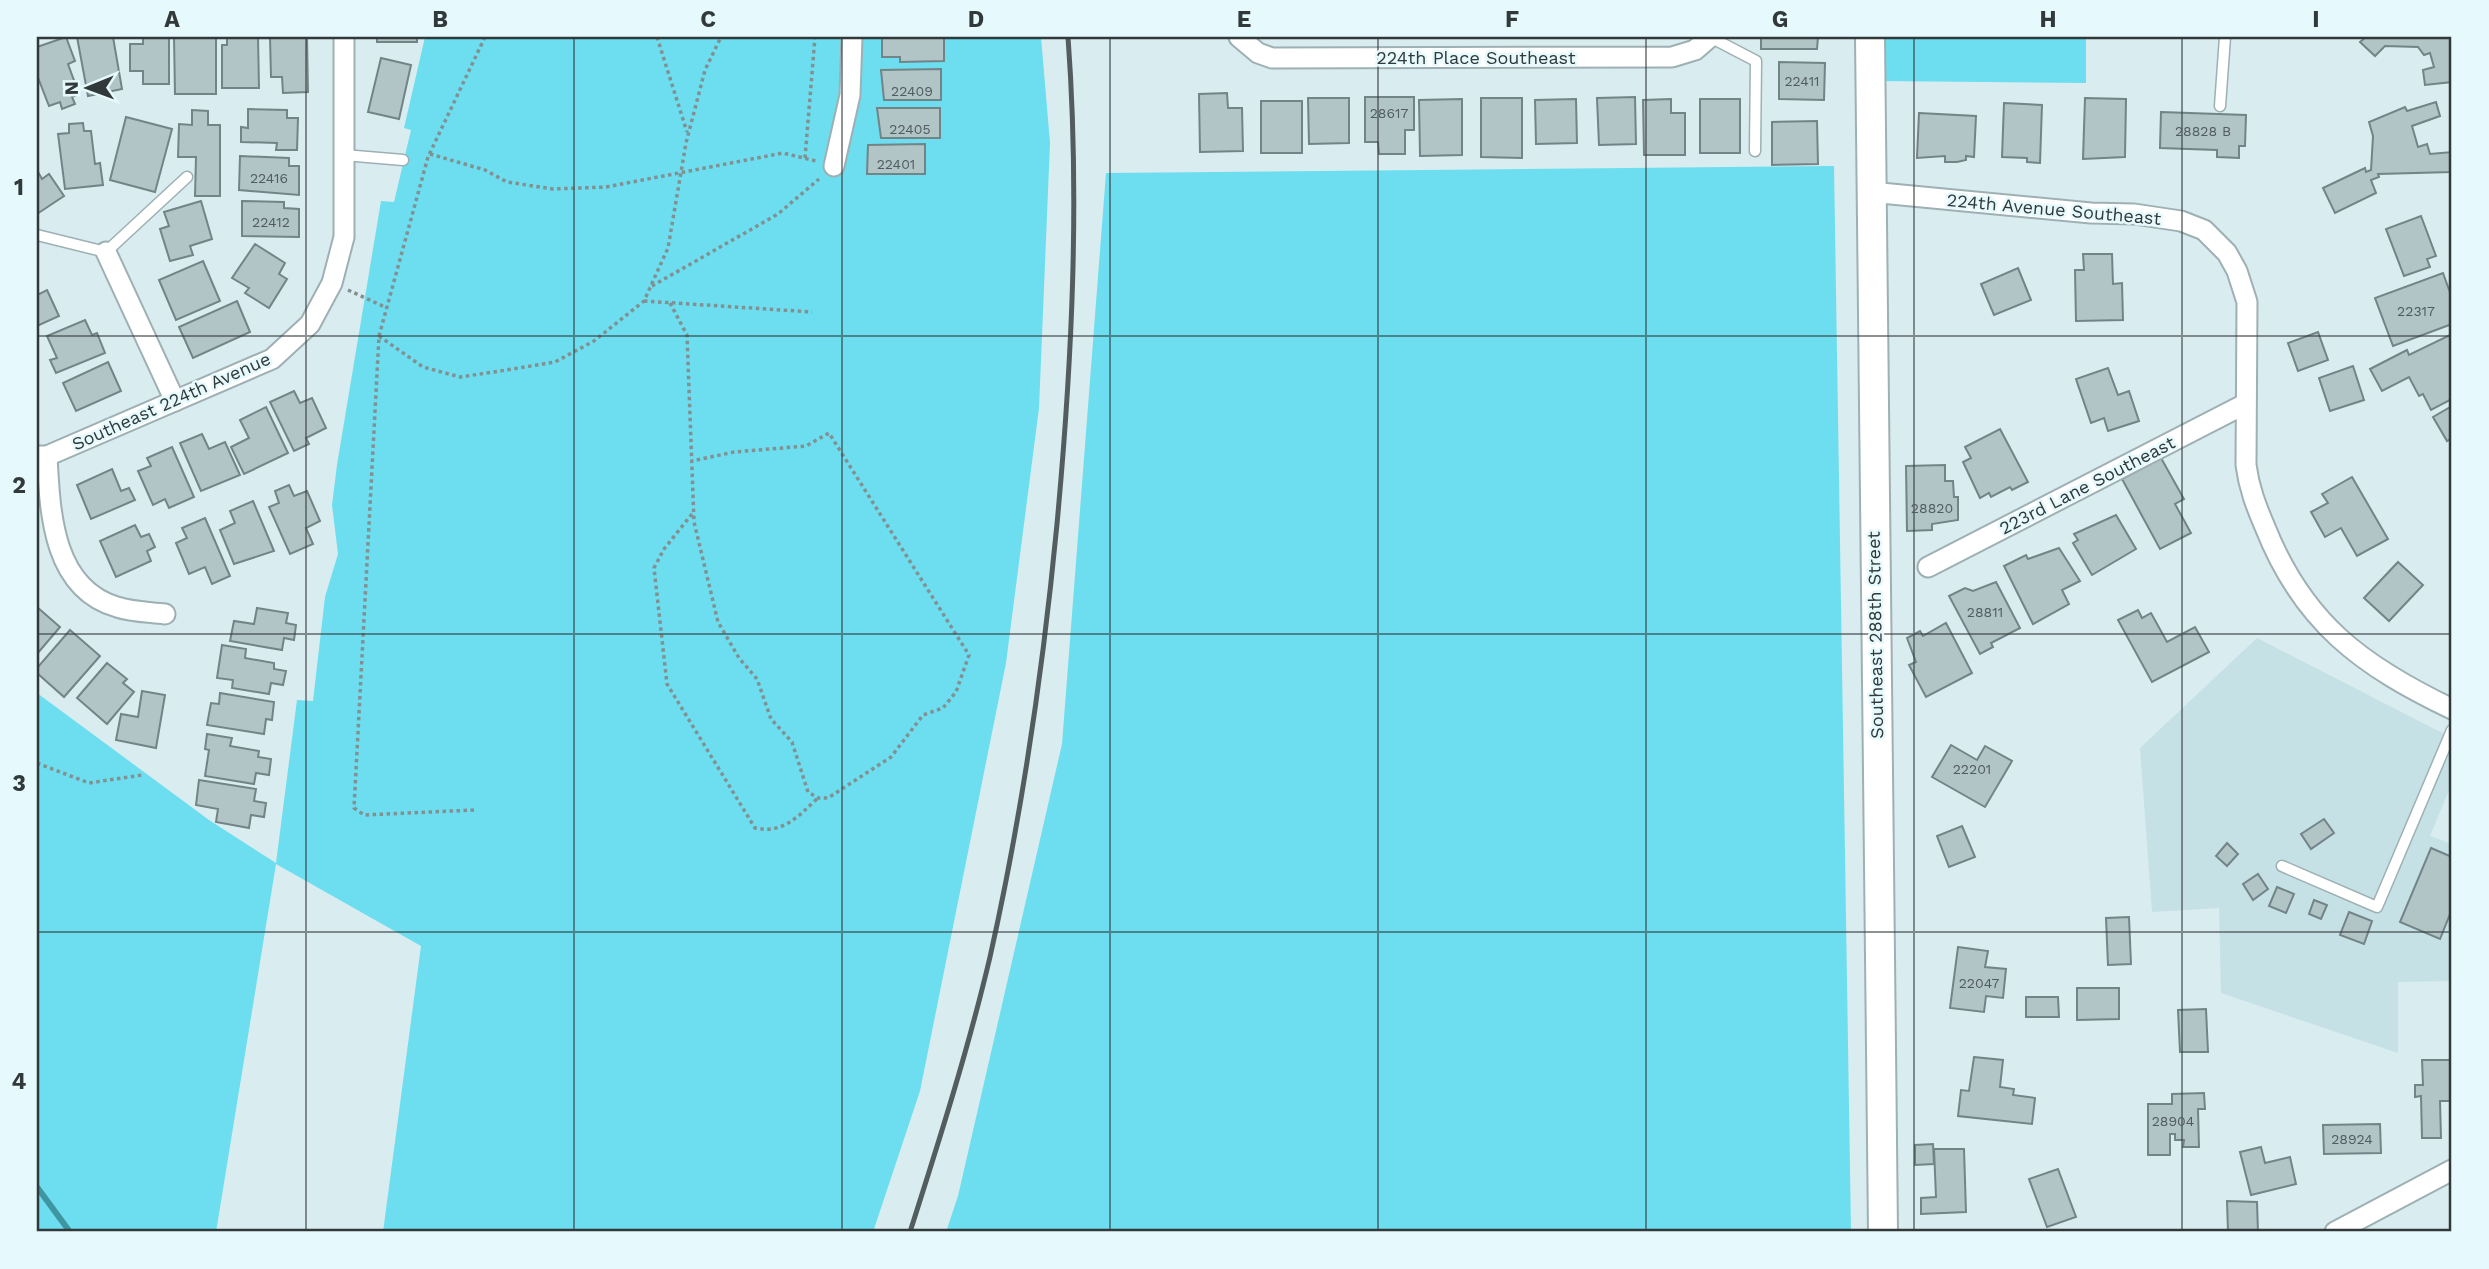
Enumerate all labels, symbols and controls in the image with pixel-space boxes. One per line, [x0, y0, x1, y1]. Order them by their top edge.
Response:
text: A [164, 6, 180, 33]
text: B [432, 6, 448, 33]
text: C [700, 6, 716, 33]
text: D [968, 6, 984, 33]
text: E [1237, 6, 1251, 33]
text: F [1505, 6, 1519, 33]
text: G [1772, 6, 1788, 33]
text: H [2039, 6, 2057, 33]
text: I [2312, 6, 2320, 33]
street label: 224th Place Southeast [1376, 47, 1576, 68]
north arrow [52, 52, 122, 122]
house number: 22411 [1784, 73, 1820, 89]
text: N [60, 81, 83, 96]
house number: 22409 [891, 83, 933, 99]
house number: 28617 [1370, 105, 1408, 121]
house number: 22405 [889, 121, 931, 137]
house number: 28828 B [2175, 123, 2231, 139]
house number: 22401 [877, 156, 915, 172]
house number: 22416 [250, 170, 288, 186]
text: 1 [14, 174, 24, 201]
street label: 224th Avenue Southeast [1946, 189, 2162, 229]
house number: 22412 [252, 214, 290, 230]
house number: 22317 [2397, 303, 2435, 319]
street label: Southeast 224th Avenue [68, 348, 274, 454]
street label: 223rd Lane Southeast [1996, 431, 2179, 538]
text: 2 [12, 472, 26, 499]
house number: 28820 [1911, 500, 1953, 516]
street label: Southeast 288th Street [1863, 531, 1887, 739]
house number: 28811 [1967, 604, 2003, 620]
house number: 22201 [1953, 761, 1991, 777]
text: 3 [12, 770, 26, 797]
house number: 22047 [1959, 975, 2000, 991]
text: 4 [12, 1068, 27, 1095]
house number: 28904 [2152, 1113, 2194, 1129]
house number: 28924 [2331, 1131, 2373, 1147]

